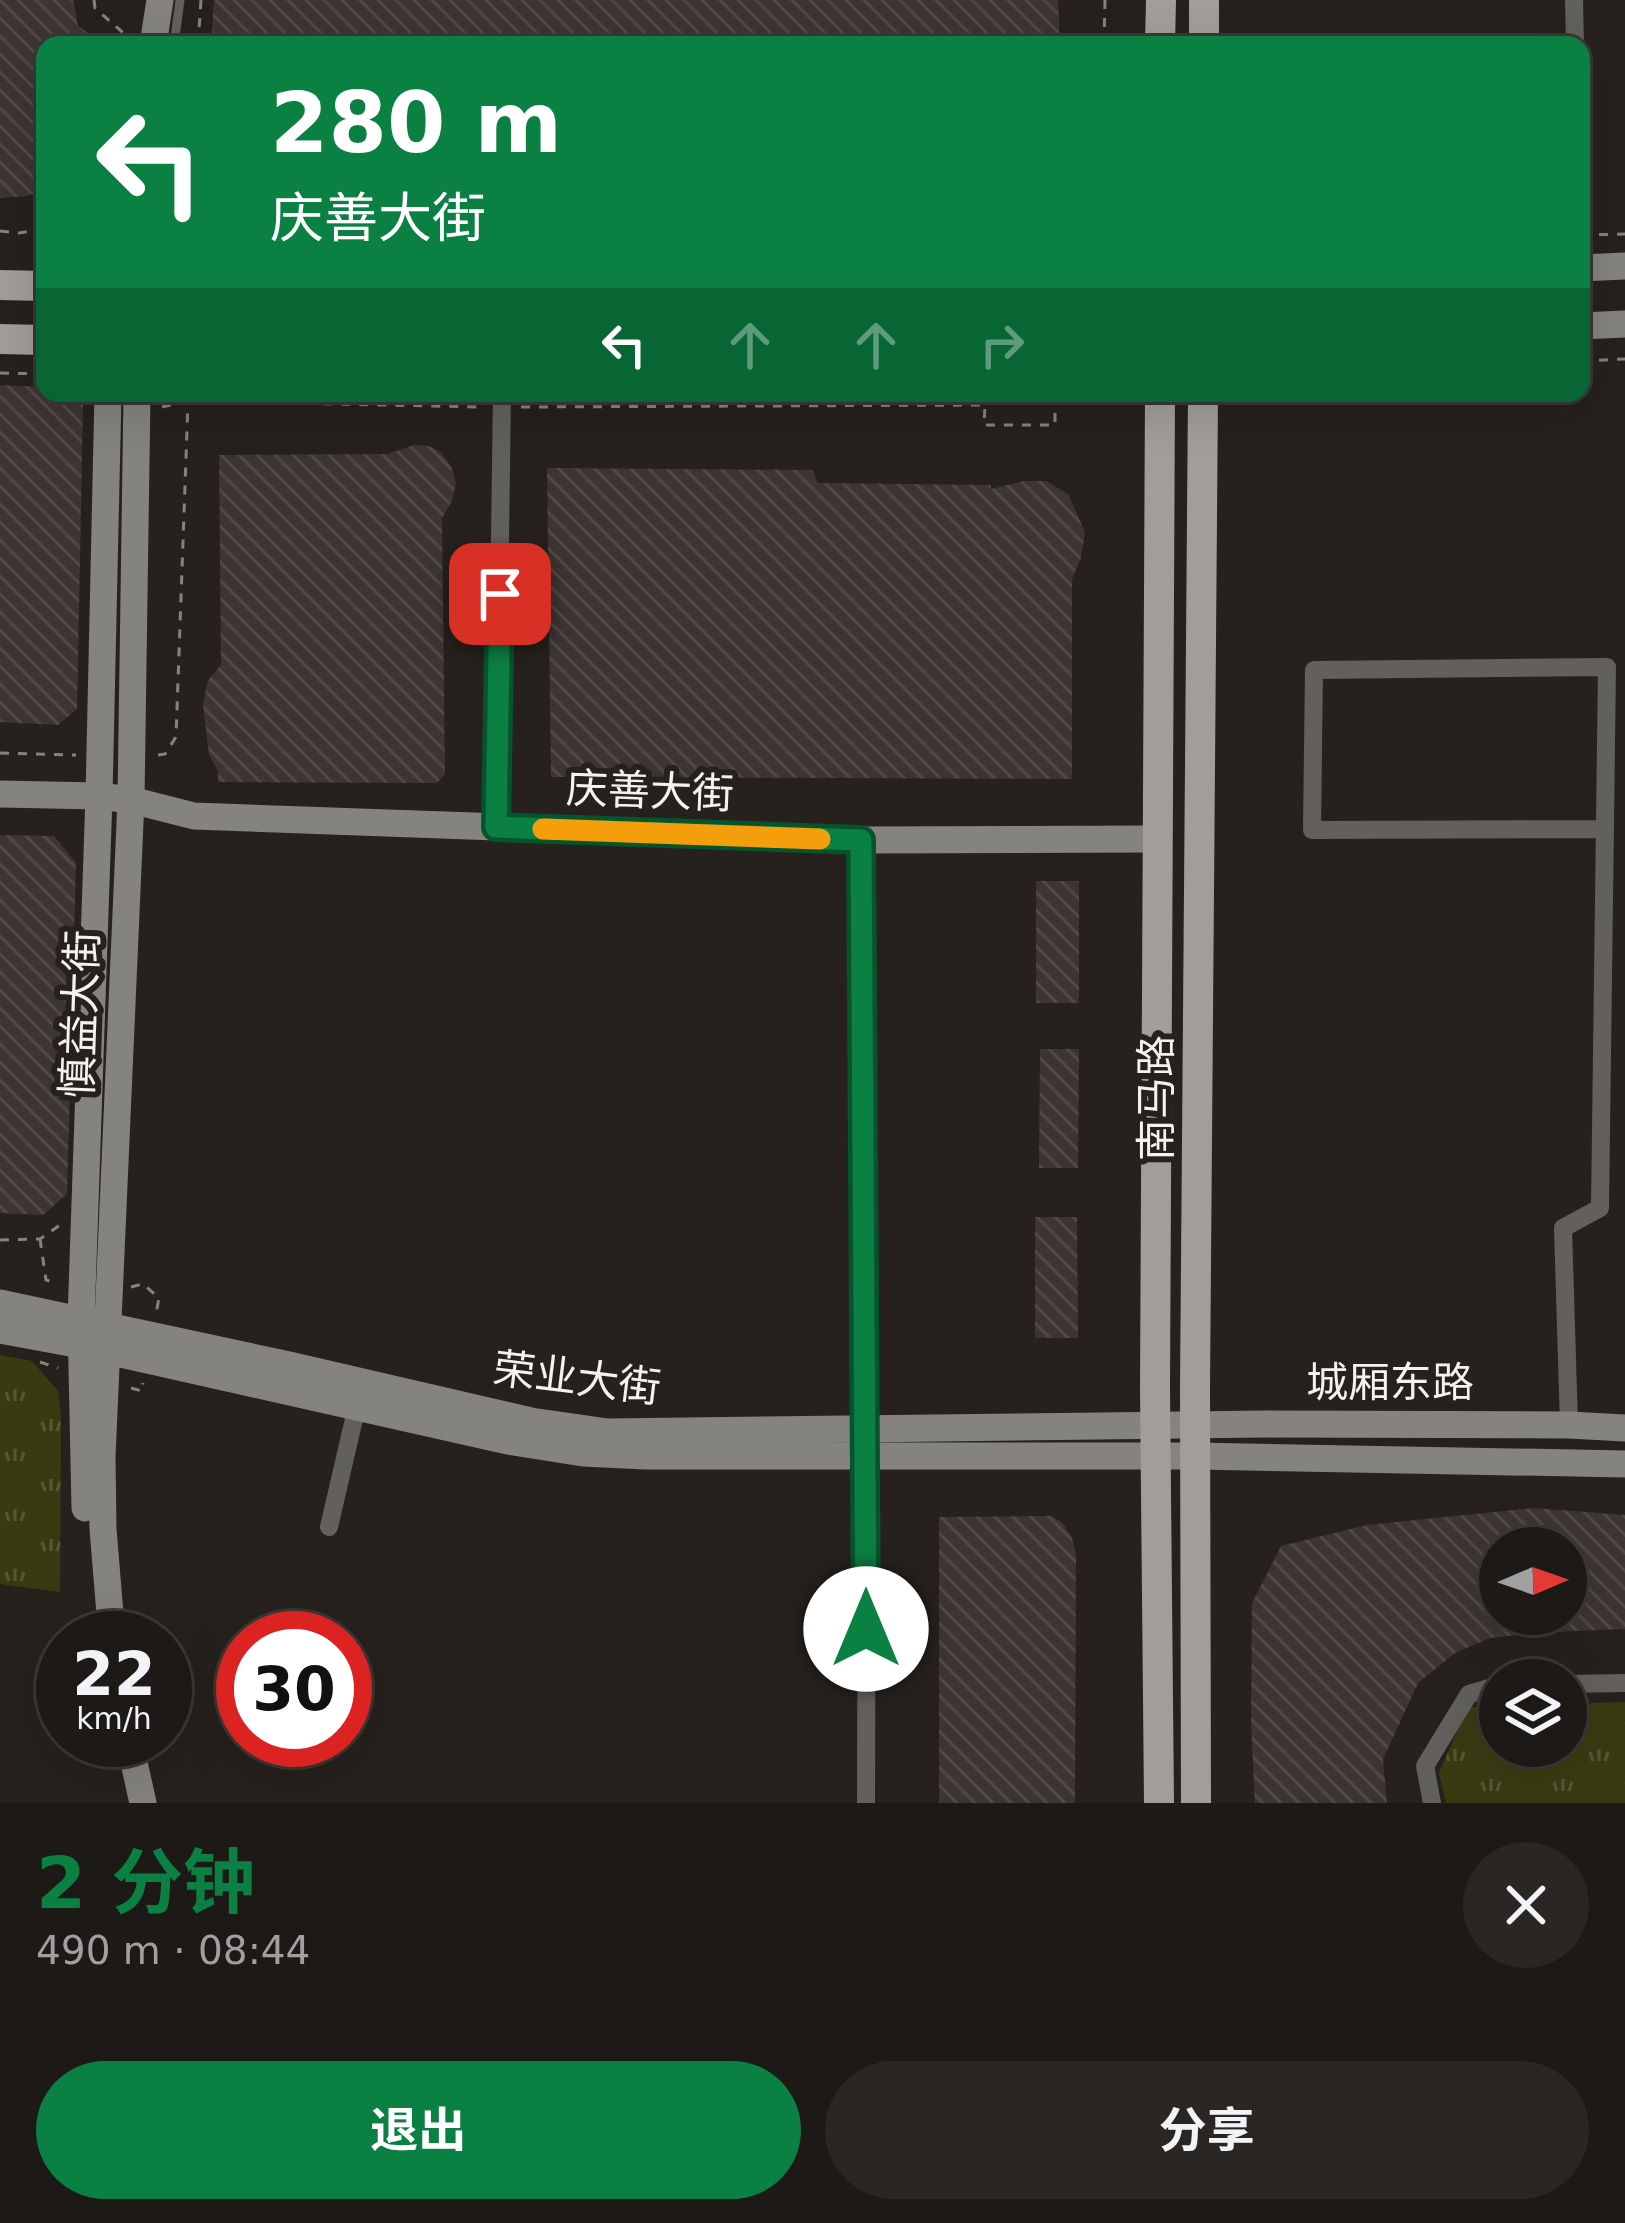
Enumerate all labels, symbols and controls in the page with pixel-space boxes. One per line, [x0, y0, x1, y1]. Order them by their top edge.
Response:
text: 280 m [270, 74, 562, 172]
icon: left [72, 84, 228, 240]
text: 庆善大街 [270, 187, 486, 250]
icon: left [591, 312, 657, 378]
icon: ahead [717, 312, 783, 378]
icon: ahead [843, 312, 909, 378]
icon: right [969, 312, 1035, 378]
pin [449, 543, 551, 645]
icon: arrive [467, 561, 533, 627]
street label: 庆善大街 [565, 764, 735, 818]
street label: 慎益大街 [53, 929, 107, 1099]
street label: 南马路 [1132, 1035, 1181, 1161]
street label: 荣业大街 [491, 1343, 663, 1413]
street label: 城厢东路 [1306, 1358, 1474, 1407]
north arrow [1479, 1527, 1587, 1635]
map controls [1479, 1527, 1587, 1767]
position arrow [803, 1566, 929, 1692]
speed limit sign: 30 [216, 1611, 372, 1767]
text: 22 [72, 1639, 156, 1709]
button: layers [1479, 1659, 1587, 1767]
text: km/h [76, 1701, 152, 1736]
text: 2 分钟 [36, 1841, 255, 1925]
button: close [1463, 1842, 1589, 1968]
text: 490 m · 08:44 [36, 1928, 310, 1973]
button: 退出 [36, 2061, 801, 2199]
button: 分享 [825, 2061, 1589, 2199]

